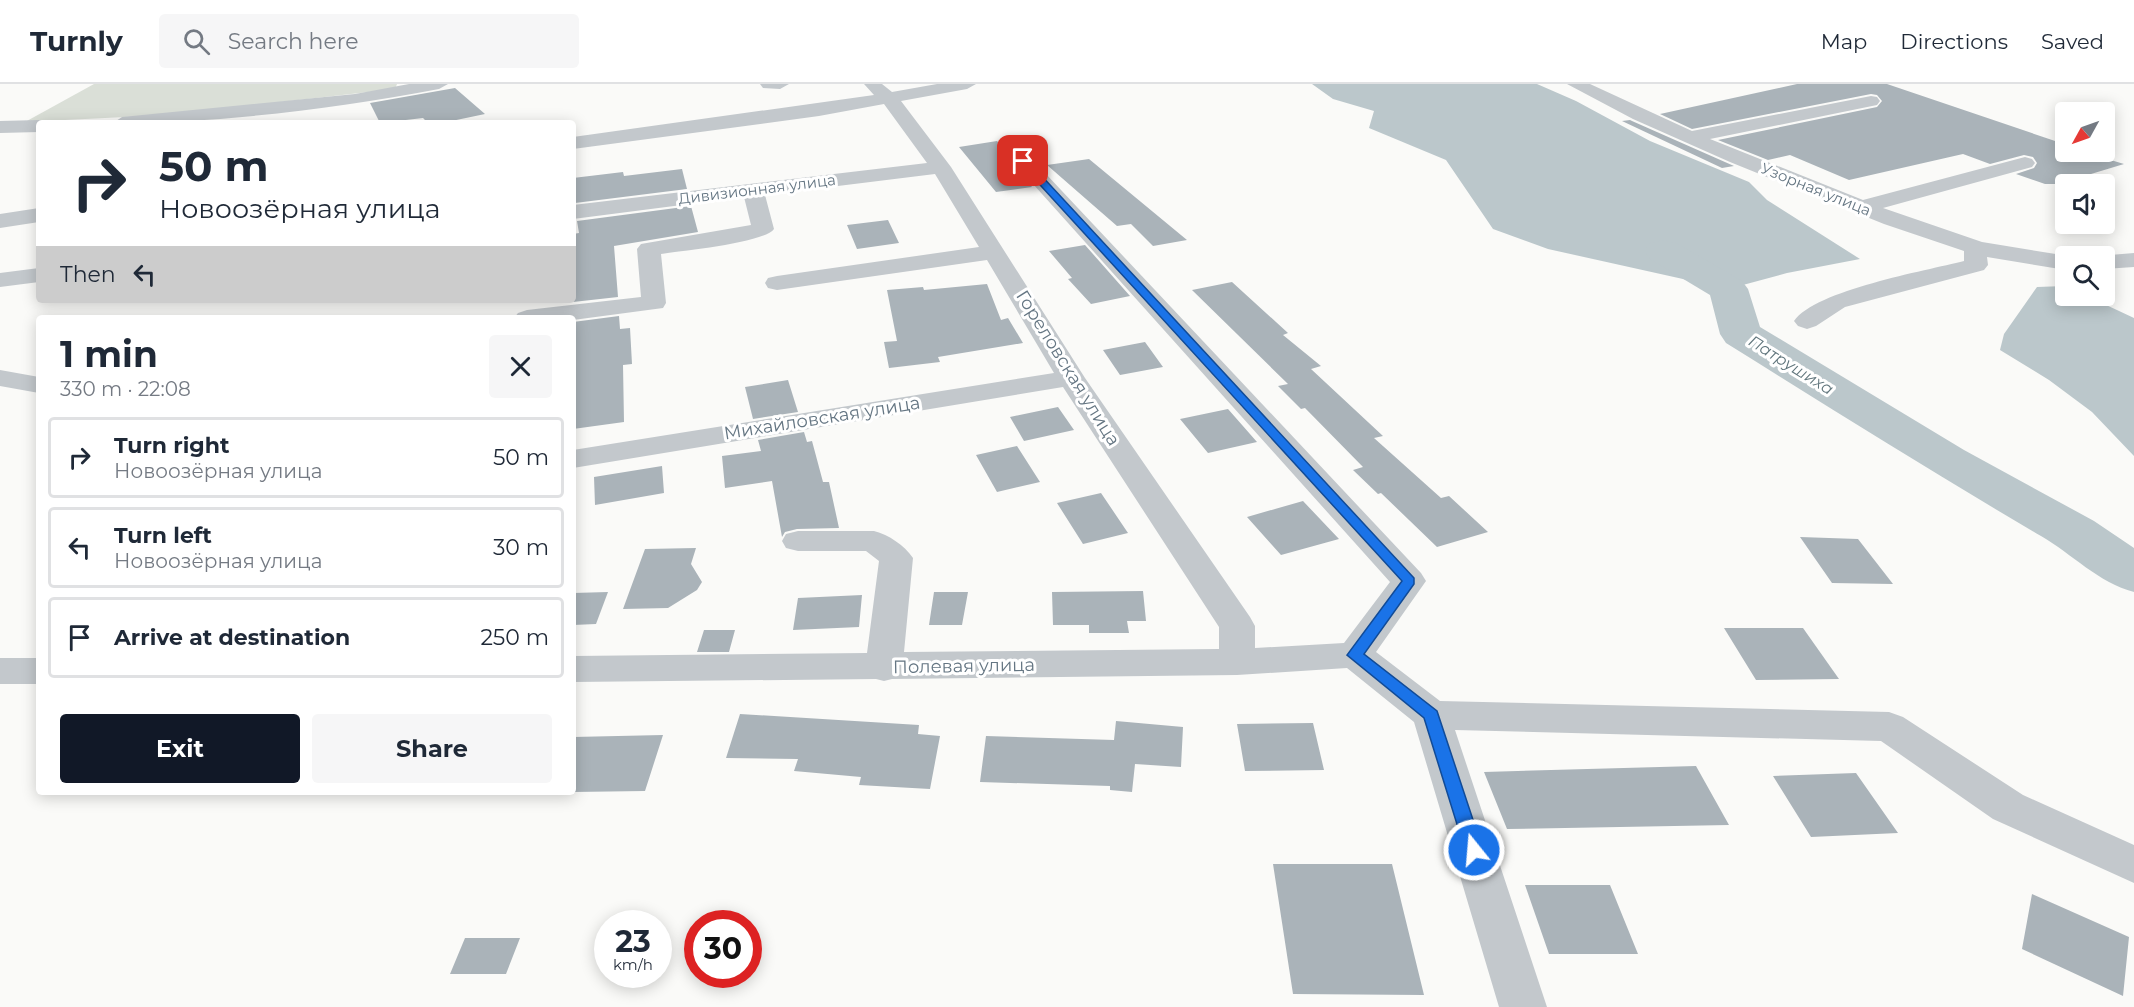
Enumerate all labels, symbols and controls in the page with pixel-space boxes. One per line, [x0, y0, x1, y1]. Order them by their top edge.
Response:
search box [159, 14, 579, 68]
text: Turnly [30, 24, 123, 58]
icon: search [180, 25, 213, 58]
text: Search here [228, 28, 359, 55]
text: Map [1821, 29, 1867, 54]
text: Directions [1900, 29, 2008, 54]
text: Saved [2041, 29, 2104, 54]
north arrow [2055, 102, 2115, 162]
map controls [2055, 102, 2115, 306]
pin [997, 135, 1048, 186]
text: 50 m [159, 140, 268, 192]
icon: right [60, 144, 138, 222]
icon: arrive [1006, 144, 1039, 177]
street label: Узорная улица [1758, 158, 1874, 220]
street label: Дивизионная улица [677, 170, 837, 208]
button: sound [2055, 174, 2115, 234]
text: Новоозёрная улица [159, 192, 440, 225]
button: search [2055, 246, 2115, 306]
icon: left [128, 258, 161, 291]
text: Then [60, 261, 116, 288]
street label: Гореловская улица [1011, 286, 1125, 450]
water label: Патрушиха [1745, 331, 1837, 399]
text: 1 min [60, 332, 158, 376]
button: close [489, 335, 552, 398]
text: 330 m · 22:08 [60, 377, 191, 401]
street label: Михайловская улица [722, 392, 922, 444]
text: Turn right [114, 432, 229, 459]
icon: right [63, 441, 96, 474]
text: 50 m [493, 444, 549, 471]
text: Новоозёрная улица [114, 459, 322, 483]
text: Turn left [114, 522, 212, 549]
icon: left [63, 531, 96, 564]
text: 30 m [493, 534, 549, 561]
text: Новоозёрная улица [114, 549, 322, 573]
icon: arrive [63, 621, 96, 654]
text: Arrive at destination [114, 624, 350, 651]
text: 250 m [480, 624, 549, 651]
street label: Полевая улица [893, 654, 1035, 678]
button: Exit [60, 714, 300, 783]
button: Share [312, 714, 552, 783]
position arrow [1442, 818, 1506, 882]
speed limit sign: 30 [684, 910, 762, 988]
text: 23 [615, 923, 651, 960]
text: km/h [613, 955, 653, 974]

